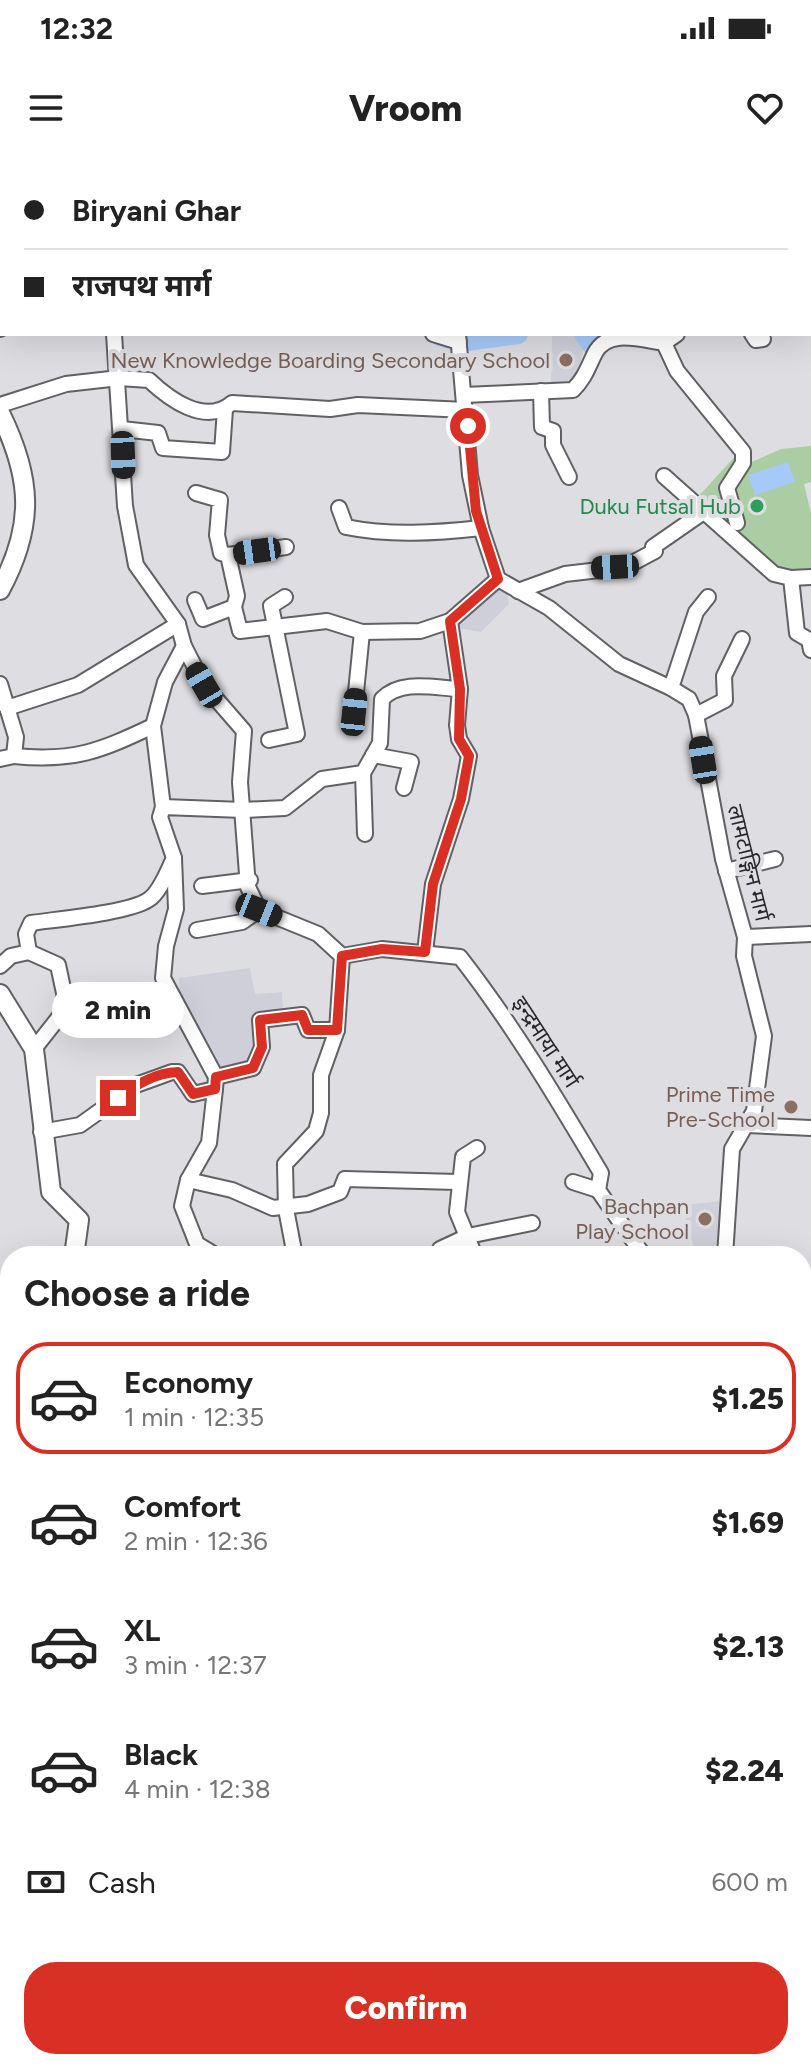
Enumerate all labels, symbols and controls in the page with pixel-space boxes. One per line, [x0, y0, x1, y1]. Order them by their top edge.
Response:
text: 12:32 [40, 10, 113, 47]
icon: menu [24, 86, 68, 130]
icon: heart [743, 86, 787, 130]
text: Vroom [349, 87, 462, 130]
text: Biryani Ghar [72, 192, 241, 229]
text: राजपथ मार्ग [72, 267, 211, 304]
place label: New Knowledge Boarding Secondary School [111, 347, 550, 374]
marker: New Knowledge Boarding Secondary School [557, 351, 575, 369]
route start [450, 408, 486, 444]
car [110, 431, 136, 479]
place label: Duku Futsal Hub [579, 493, 741, 520]
marker: Duku Futsal Hub [748, 497, 766, 515]
car [232, 536, 282, 566]
car [590, 554, 640, 580]
car [182, 658, 226, 712]
car [340, 687, 368, 737]
car [687, 734, 719, 786]
street label: लामटाङ्गिन मार्ग [721, 802, 777, 925]
car [232, 890, 286, 930]
callout: 2 min [52, 982, 184, 1038]
street label: इन्द्रमाया मार्ग [507, 991, 586, 1093]
text: 2 min [85, 994, 151, 1026]
route end [100, 1080, 136, 1116]
place label: Prime Time Pre-School [666, 1081, 775, 1133]
marker: Prime Time Pre-School [782, 1098, 800, 1116]
place label: Bachpan Play School [575, 1193, 689, 1245]
marker: Bachpan Play School [696, 1210, 714, 1228]
text: Choose a ride [24, 1272, 250, 1315]
icon: car [28, 1362, 100, 1434]
text: Economy [124, 1364, 253, 1401]
text: $1.25 [712, 1380, 784, 1417]
text: 1 min · 12:35 [124, 1401, 264, 1433]
icon: car [28, 1486, 100, 1558]
text: Comfort [124, 1488, 242, 1525]
text: $1.69 [712, 1504, 784, 1541]
text: 2 min · 12:36 [124, 1525, 268, 1557]
icon: car [28, 1610, 100, 1682]
text: XL [124, 1612, 160, 1649]
text: $2.13 [712, 1628, 784, 1665]
text: 3 min · 12:37 [124, 1649, 267, 1681]
icon: car [28, 1734, 100, 1806]
text: Black [124, 1736, 198, 1773]
text: $2.24 [705, 1752, 784, 1789]
text: 4 min · 12:38 [124, 1773, 271, 1805]
icon: cash [24, 1860, 68, 1904]
text: Cash [88, 1864, 156, 1901]
text: 600 m [711, 1866, 788, 1898]
button: Confirm [24, 1962, 788, 2054]

